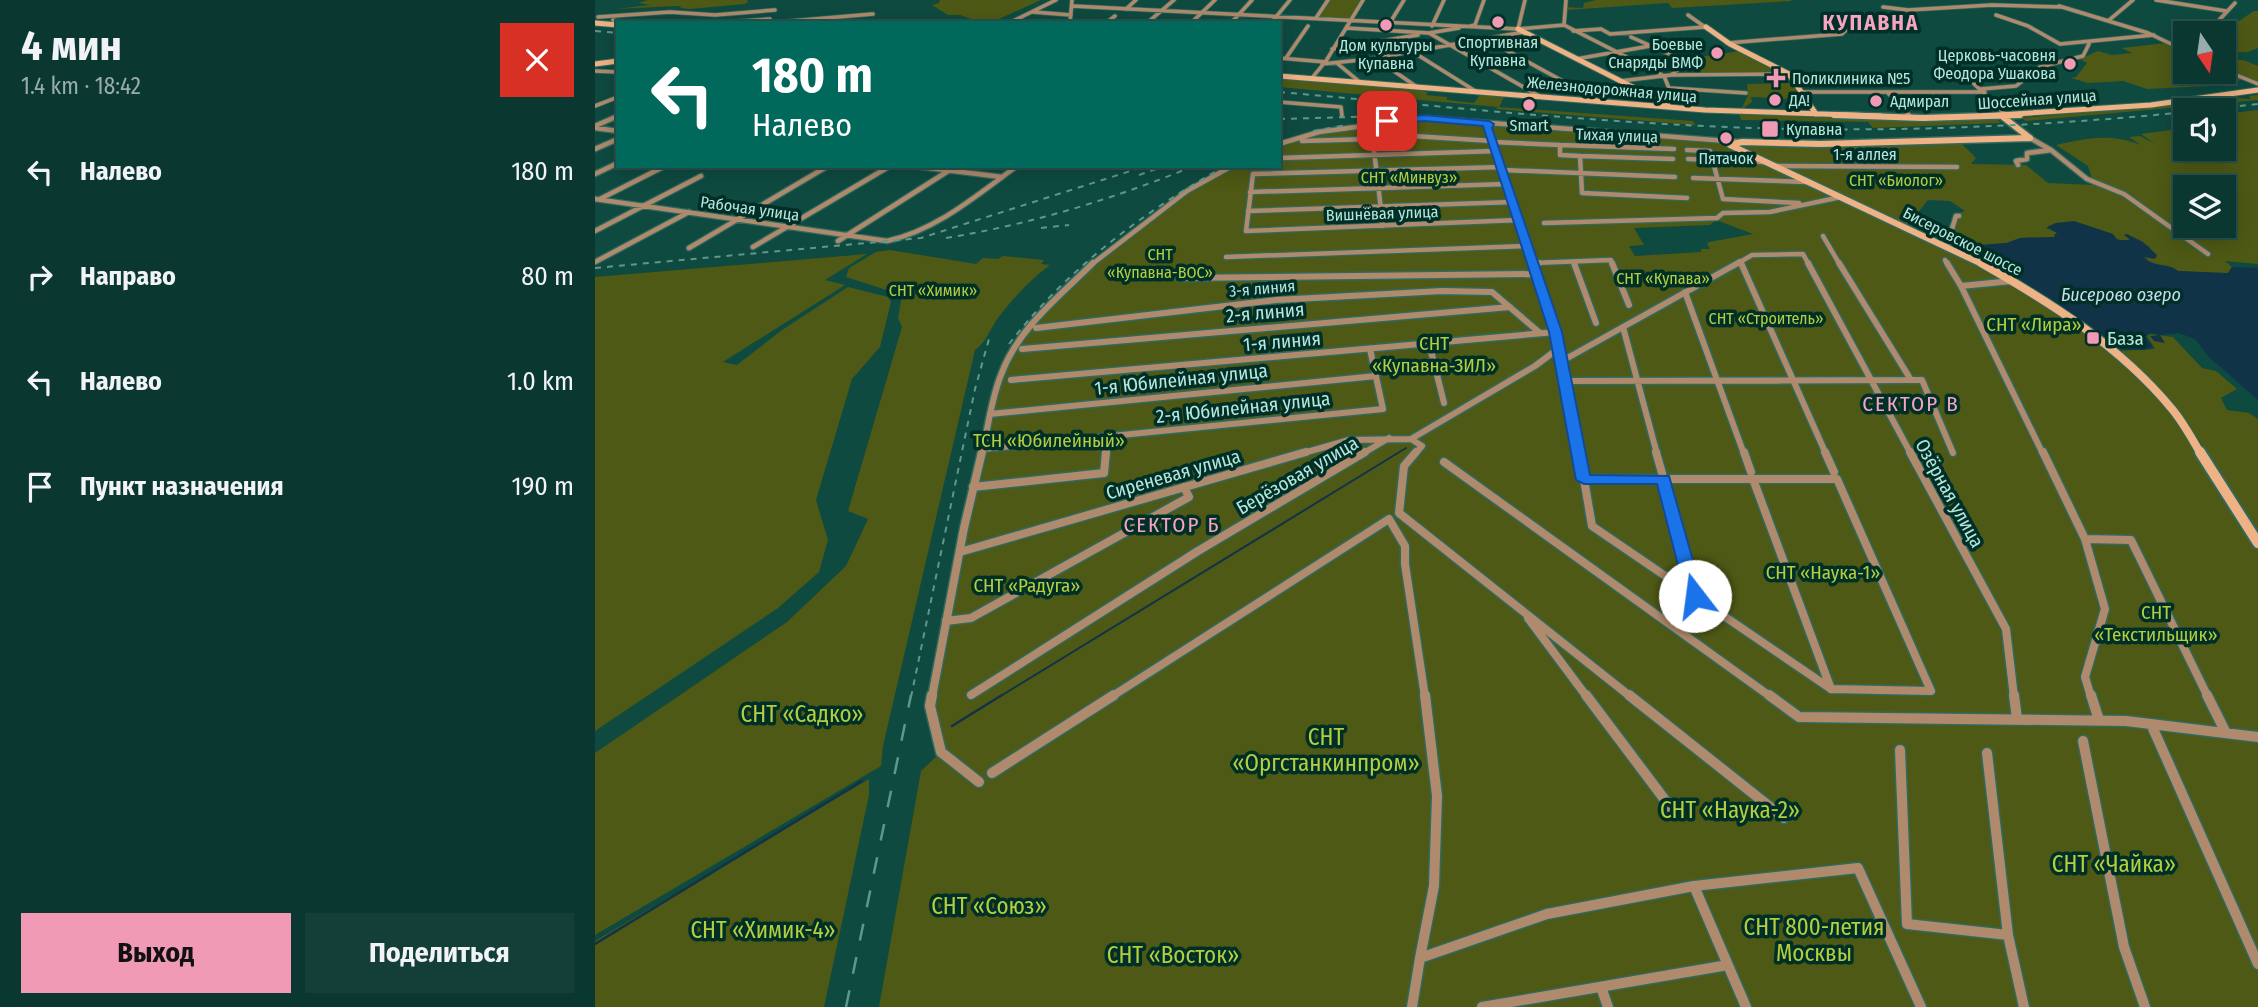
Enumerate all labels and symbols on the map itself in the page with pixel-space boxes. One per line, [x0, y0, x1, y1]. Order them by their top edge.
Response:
district label: КУПАВНА [1823, 10, 1919, 36]
marker: Спортивная Купавна [1490, 14, 1506, 30]
marker: Дом культуры Купавна [1378, 17, 1394, 33]
north arrow [2173, 21, 2237, 84]
place label: Спортивная Купавна [1458, 33, 1538, 70]
place label: Боевые Снаряды ВМФ [1608, 35, 1703, 72]
place label: Дом культуры Купавна [1338, 36, 1433, 73]
marker: Боевые Снаряды ВМФ [1709, 45, 1725, 61]
place label: Церковь-часовня Феодора Ушакова [1934, 46, 2056, 83]
marker: Церковь-часовня Феодора Ушакова [2062, 56, 2078, 72]
marker: Поликлиника №5 [1766, 68, 1786, 88]
place label: Поликлиника №5 [1792, 69, 1910, 88]
street label: Железнодорожная улица [1526, 73, 1698, 106]
street label: Шоссейная улица [1977, 86, 2097, 113]
pin [1357, 91, 1417, 151]
place label: ДА! [1788, 91, 1810, 110]
marker: ДА! [1767, 92, 1783, 108]
place label: Адмирал [1890, 92, 1949, 111]
marker: Адмирал [1868, 93, 1884, 109]
marker: Smart [1521, 97, 1537, 113]
place label: Smart [1510, 116, 1549, 135]
marker: Купавна [1760, 119, 1780, 139]
place label: Купавна [1786, 120, 1842, 139]
street label: Тихая улица [1576, 125, 1658, 146]
marker: Пятачок [1718, 130, 1734, 146]
street label: 1-я аллея [1833, 145, 1897, 164]
place label: Пятачок [1698, 149, 1754, 168]
park label: СНТ «Минвуз» [1361, 168, 1457, 187]
park label: СНТ «Биолог» [1849, 171, 1943, 190]
street label: Рабочая улица [699, 192, 801, 225]
street label: Вишнёвая улица [1325, 202, 1439, 225]
street label: Бисеровское шоссе [1900, 203, 2026, 280]
park label: СНТ «Купавна-ВОС» [1107, 245, 1213, 282]
park label: СНТ «Купава» [1616, 269, 1710, 288]
street label: 3-я линия [1228, 276, 1296, 301]
park label: СНТ «Химик» [889, 281, 977, 300]
water label: Бисерово озеро [2061, 284, 2181, 306]
street label: 2-я линия [1225, 298, 1305, 327]
park label: СНТ «Строитель» [1709, 309, 1823, 328]
park label: СНТ «Лира» [1986, 313, 2082, 336]
street label: 1-я линия [1242, 327, 1322, 356]
place label: База [2107, 327, 2144, 350]
marker: База [2085, 330, 2101, 346]
park label: СНТ «Купавна-ЗИЛ» [1372, 332, 1496, 377]
street label: 1-я Юбилейная улица [1093, 359, 1269, 400]
street label: 2-я Юбилейная улица [1155, 387, 1331, 428]
district label: СЕКТОР В [1862, 391, 1960, 417]
park label: ТСН «Юбилейный» [973, 429, 1125, 452]
street label: Берёзовая улица [1232, 431, 1362, 520]
street label: Озёрная улица [1910, 435, 1989, 552]
street label: Сиреневая улица [1103, 444, 1243, 505]
district label: СЕКТОР Б [1124, 512, 1220, 538]
position arrow [1658, 559, 1732, 633]
park label: СНТ «Наука-1» [1766, 561, 1880, 584]
park label: СНТ «Радуга» [973, 574, 1081, 597]
park label: СНТ «Текстильщик» [2094, 601, 2218, 646]
park label: СНТ «Садко» [741, 700, 863, 728]
park label: СНТ «Оргстанкинпром» [1232, 723, 1420, 777]
park label: СНТ «Наука-2» [1660, 796, 1800, 824]
park label: СНТ «Чайка» [2052, 850, 2176, 878]
park label: СНТ «Союз» [931, 892, 1047, 920]
park label: СНТ 800-летия Москвы [1744, 913, 1884, 967]
park label: СНТ «Химик-4» [690, 916, 836, 944]
park label: СНТ «Восток» [1107, 941, 1239, 969]

